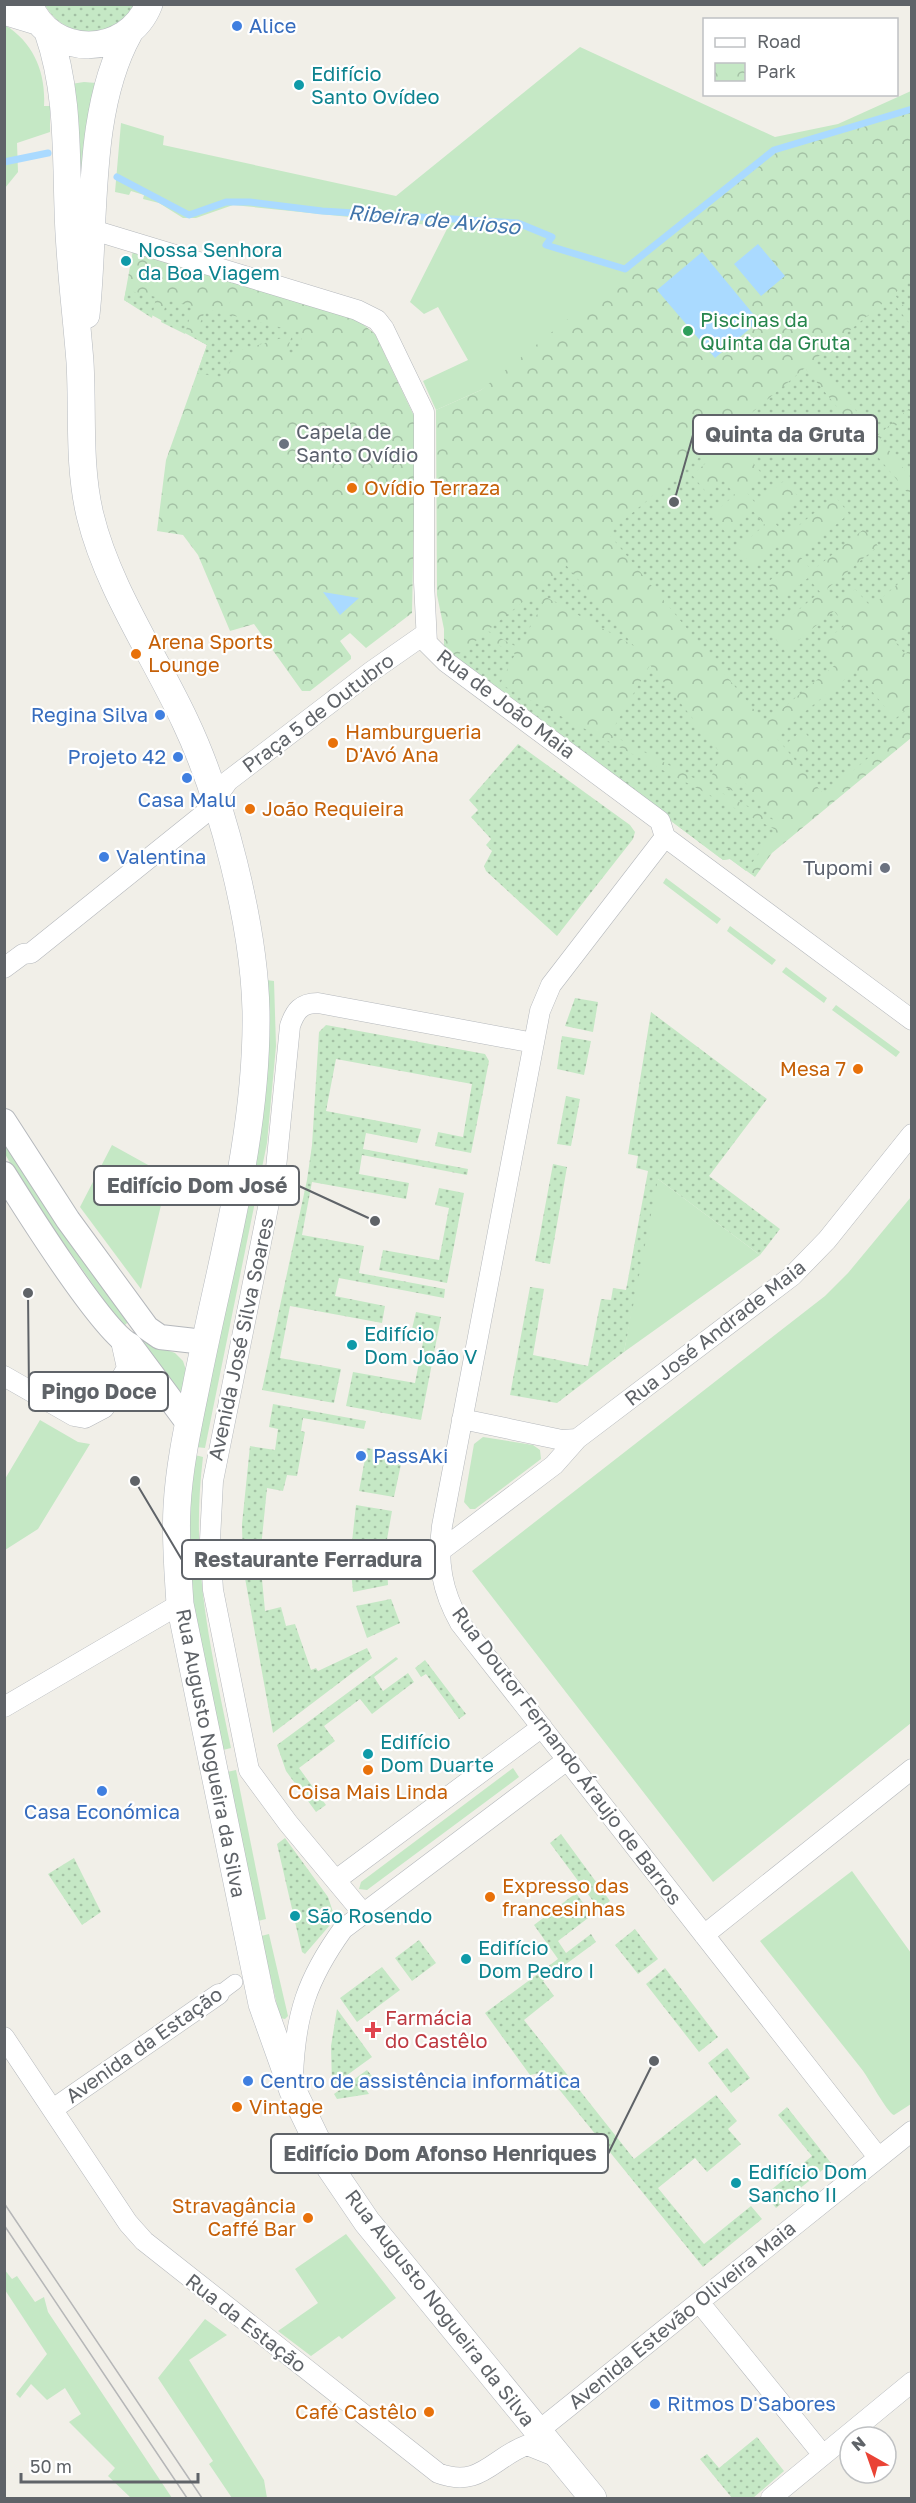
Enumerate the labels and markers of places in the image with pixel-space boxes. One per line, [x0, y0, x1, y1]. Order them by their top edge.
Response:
place label: Alice [249, 13, 296, 37]
marker: Alice [230, 19, 244, 33]
place label: Edifício Santo Ovídeo [311, 61, 439, 108]
marker: Edifício Santo Ovídeo [292, 78, 306, 92]
place label: Nossa Senhora da Boa Viagem [138, 237, 283, 284]
marker: Nossa Senhora da Boa Viagem [119, 254, 133, 268]
place label: Piscinas da Quinta da Gruta [700, 307, 851, 354]
marker: Piscinas da Quinta da Gruta [681, 324, 695, 338]
callout: Quinta da Gruta [693, 415, 877, 454]
place label: Capela de Santo Ovídio [296, 419, 418, 466]
marker: Capela de Santo Ovídio [277, 437, 291, 451]
place label: Ovídio Terraza [364, 475, 500, 499]
marker: Ovídio Terraza [345, 481, 359, 495]
place label: Arena Sports Lounge [148, 629, 273, 676]
marker: Arena Sports Lounge [129, 647, 143, 661]
place label: Regina Silva [31, 702, 148, 726]
marker: Regina Silva [153, 708, 167, 722]
place label: Hamburgueria D'Avó Ana [345, 719, 482, 766]
marker: Hamburgueria D'Avó Ana [326, 736, 340, 750]
place label: Projeto 42 [68, 744, 166, 768]
marker: Projeto 42 [171, 750, 185, 764]
marker: Casa Malu [180, 771, 194, 785]
place label: Casa Malu [138, 787, 236, 811]
place label: João Requieira [262, 796, 404, 820]
marker: João Requieira [243, 802, 257, 816]
place label: Valentina [116, 844, 206, 868]
marker: Valentina [97, 850, 111, 864]
place label: Tupomi [803, 855, 873, 879]
marker: Tupomi [878, 861, 892, 875]
place label: Mesa 7 [780, 1056, 846, 1080]
marker: Mesa 7 [851, 1062, 865, 1076]
callout: Edifício Dom José [94, 1166, 299, 1205]
place label: Edifício Dom João V [364, 1321, 478, 1368]
marker: Edifício Dom João V [345, 1338, 359, 1352]
callout: Pingo Doce [29, 1372, 168, 1411]
place label: PassAki [373, 1443, 448, 1467]
marker: PassAki [354, 1449, 368, 1463]
callout: Restaurante Ferradura [182, 1540, 435, 1579]
place label: Edifício Dom Duarte [380, 1729, 494, 1776]
marker: Edifício Dom Duarte [361, 1747, 375, 1761]
marker: Coisa Mais Linda [361, 1763, 375, 1777]
place label: Coisa Mais Linda [288, 1779, 448, 1803]
marker: Casa Económica [95, 1784, 109, 1798]
place label: Casa Económica [24, 1799, 180, 1823]
place label: Expresso das francesinhas [502, 1873, 629, 1920]
marker: Expresso das francesinhas [483, 1890, 497, 1904]
place label: São Rosendo [307, 1903, 432, 1927]
marker: São Rosendo [288, 1909, 302, 1923]
place label: Edifício Dom Pedro I [478, 1935, 594, 1982]
marker: Edifício Dom Pedro I [459, 1952, 473, 1966]
place label: Farmácia do Castêlo [385, 2005, 488, 2052]
marker: Farmácia do Castêlo [366, 2023, 380, 2037]
place label: Centro de assistência informática [260, 2068, 581, 2092]
marker: Centro de assistência informática [241, 2074, 255, 2088]
place label: Vintage [249, 2094, 323, 2118]
marker: Vintage [230, 2100, 244, 2114]
callout: Edifício Dom Afonso Henriques [271, 2134, 608, 2173]
place label: Edifício Dom Sancho II [748, 2159, 867, 2206]
marker: Edifício Dom Sancho II [729, 2176, 743, 2190]
place label: Stravagância Caffé Bar [172, 2193, 296, 2240]
marker: Stravagância Caffé Bar [301, 2211, 315, 2225]
place label: Ritmos D'Sabores [667, 2391, 836, 2415]
marker: Ritmos D'Sabores [648, 2397, 662, 2411]
place label: Café Castêlo [295, 2399, 417, 2423]
marker: Café Castêlo [422, 2405, 436, 2419]

